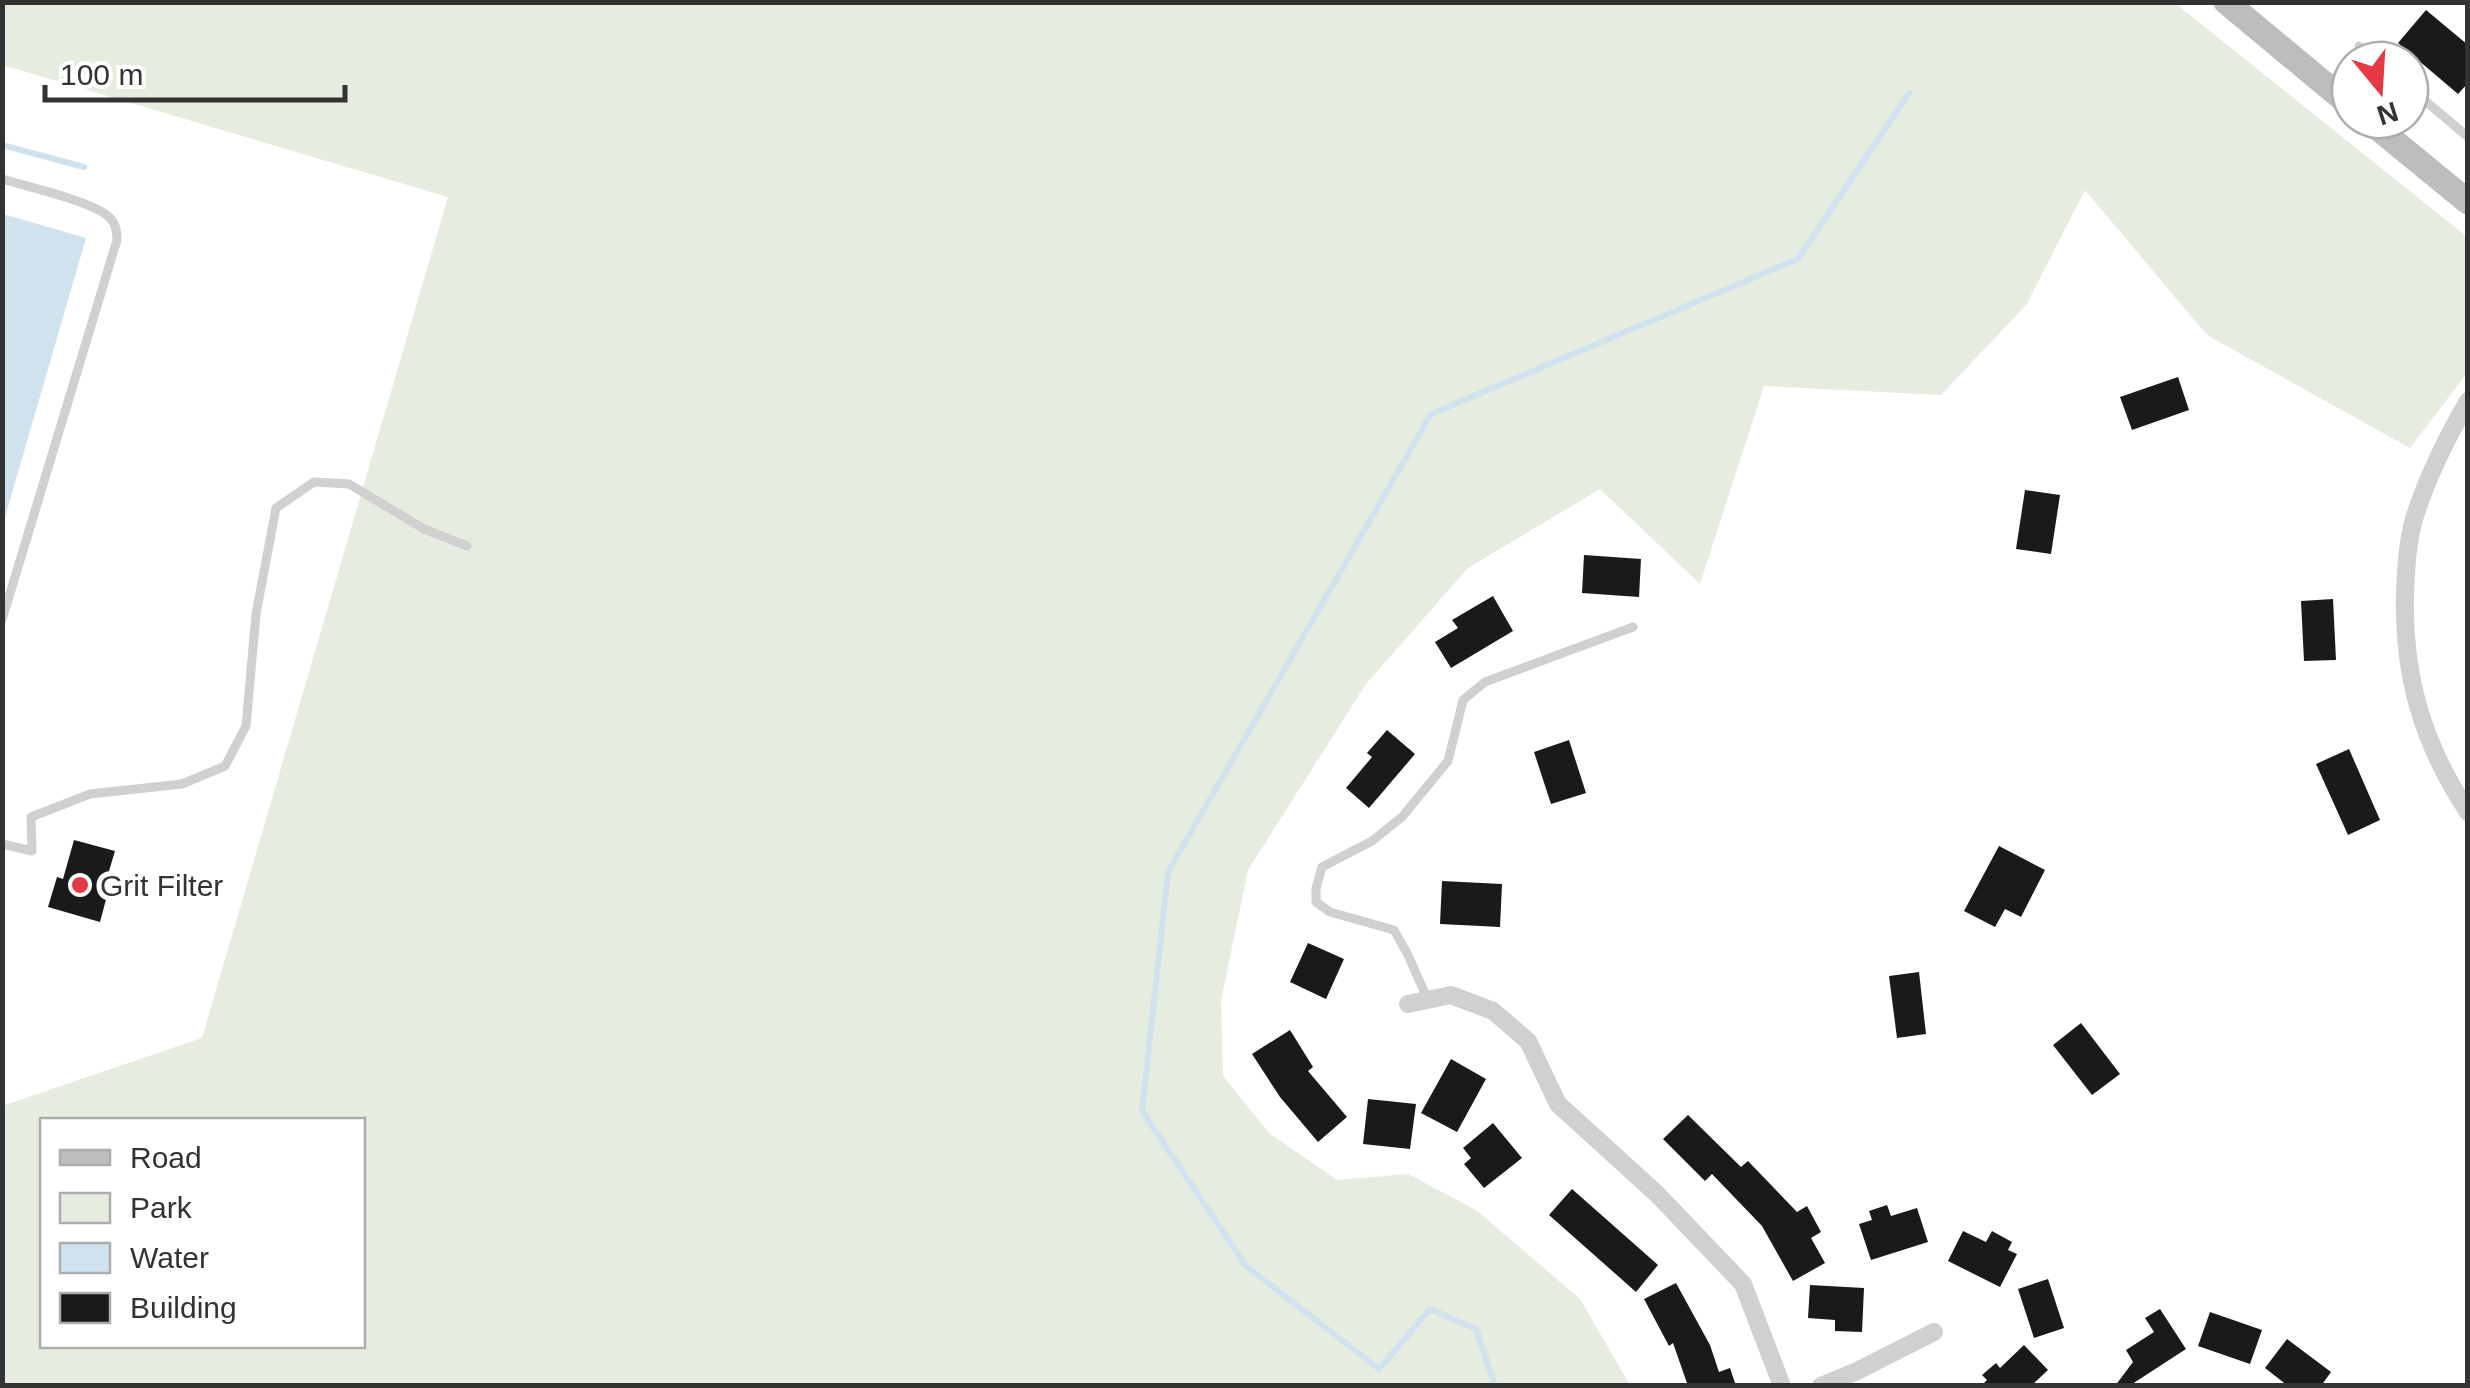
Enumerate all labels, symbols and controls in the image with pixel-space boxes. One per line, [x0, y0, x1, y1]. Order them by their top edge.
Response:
scale bar [45, 40, 345, 102]
north arrow [2330, 40, 2430, 140]
text: 100 m [60, 58, 143, 91]
text: N [2373, 95, 2402, 131]
place label: Grit Filter [100, 869, 223, 902]
marker: Grit Filter [69, 874, 91, 896]
legend [40, 1118, 365, 1348]
text: Road [130, 1141, 202, 1174]
text: Park [130, 1191, 193, 1224]
text: Water [130, 1241, 209, 1274]
text: Building [130, 1291, 237, 1324]

